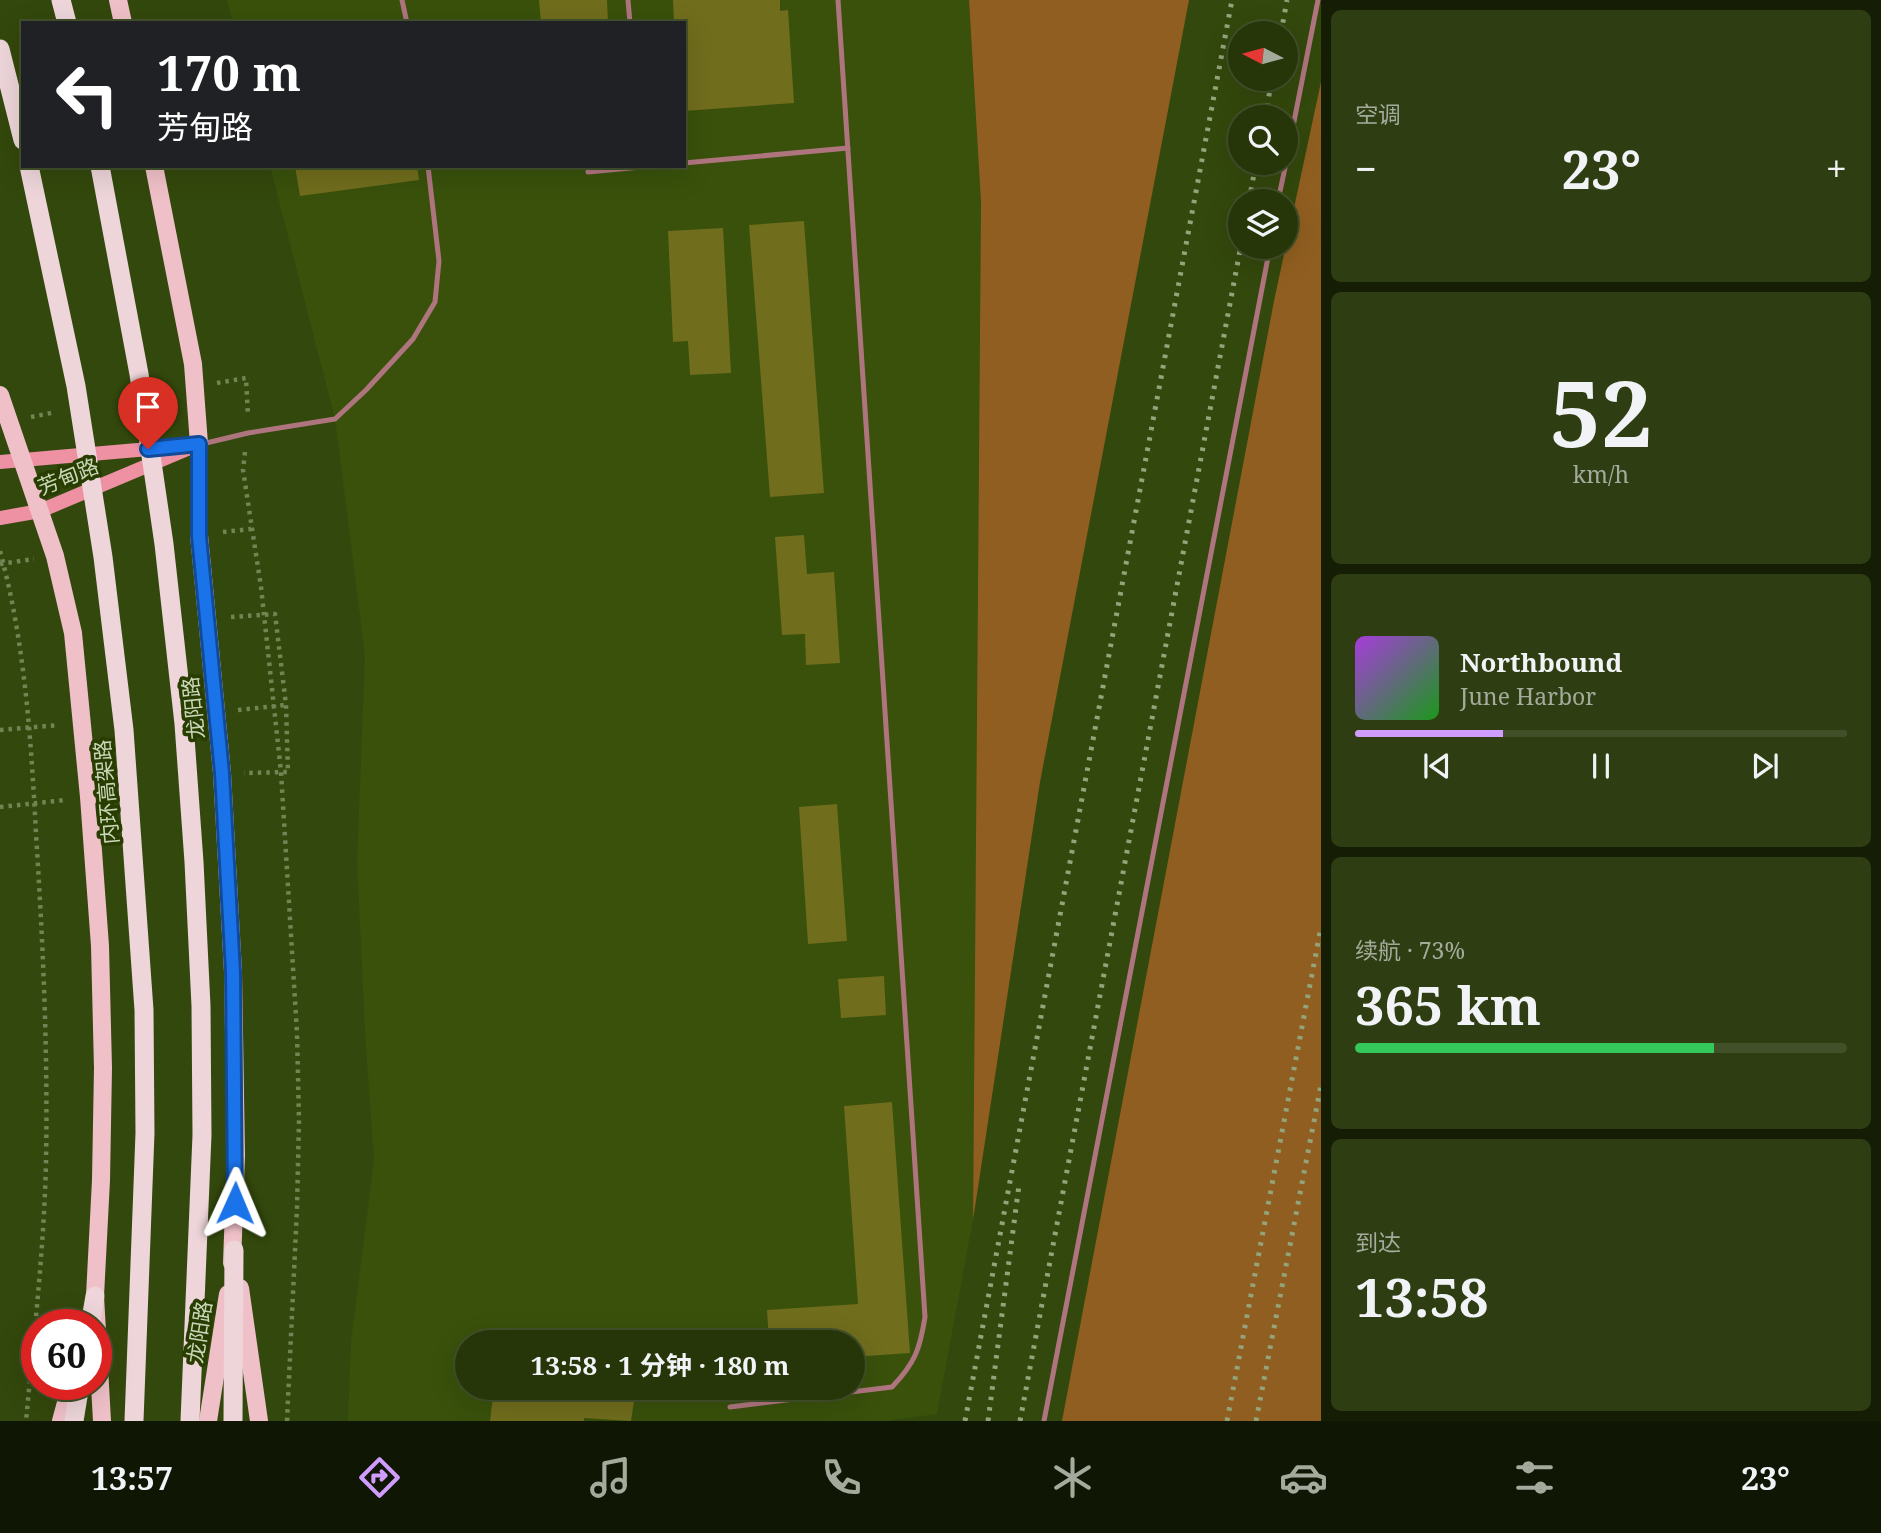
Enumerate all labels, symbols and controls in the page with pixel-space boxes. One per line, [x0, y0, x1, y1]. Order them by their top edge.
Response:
north arrow [1228, 21, 1298, 91]
map controls [1228, 21, 1298, 259]
text: 170 m [157, 39, 301, 105]
icon: left [42, 49, 133, 140]
text: 空调 [1355, 98, 1401, 130]
text: 芳甸路 [157, 105, 253, 148]
button: search [1228, 105, 1298, 175]
text: 23° [1562, 133, 1641, 204]
text: − [1355, 142, 1377, 194]
text: + [1826, 142, 1847, 194]
button: layers [1228, 189, 1298, 259]
text: 52 [1550, 350, 1652, 474]
pin [118, 377, 178, 449]
icon: arrive [129, 388, 167, 426]
street label: 芳甸路 [34, 451, 102, 501]
text: km/h [1573, 458, 1629, 490]
text: Northbound [1460, 644, 1622, 680]
street label: 龙阳路 [176, 675, 210, 741]
text: June Harbor [1460, 680, 1596, 712]
street label: 内环高架路 [87, 738, 125, 846]
icon: previous [1418, 747, 1456, 785]
icon: pause [1582, 747, 1620, 785]
icon: next [1746, 747, 1784, 785]
text: 续航 · 73% [1355, 934, 1465, 966]
text: 365 km [1355, 969, 1541, 1040]
position arrow [198, 1166, 272, 1240]
text: 到达 [1355, 1226, 1401, 1258]
text: 13:58 [1355, 1261, 1488, 1332]
street label: 龙阳路 [180, 1299, 218, 1365]
speed limit sign: 60 [21, 1309, 112, 1400]
text: 13:58 · 1 分钟 · 180 m [531, 1347, 789, 1383]
icon: directions [355, 1453, 404, 1502]
icon: music [586, 1453, 635, 1502]
icon: phone [817, 1453, 866, 1502]
icon: climate [1048, 1453, 1097, 1502]
icon: car [1279, 1453, 1328, 1502]
icon: filters [1510, 1453, 1559, 1502]
text: 13:57 [91, 1456, 173, 1499]
text: 23° [1741, 1456, 1790, 1499]

